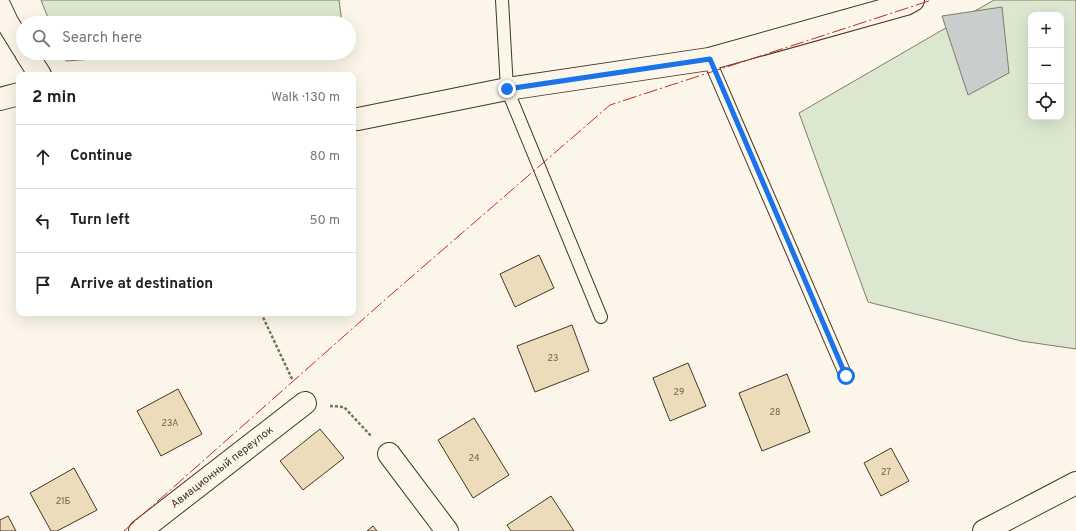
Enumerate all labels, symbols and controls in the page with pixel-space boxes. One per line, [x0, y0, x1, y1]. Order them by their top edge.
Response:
map controls [1028, 12, 1064, 120]
button: + [1028, 12, 1064, 48]
search box [16, 16, 356, 60]
icon: search [30, 27, 52, 49]
text: Search here [62, 29, 142, 48]
button: − [1028, 48, 1064, 84]
route end [498, 80, 516, 98]
button: locate [1028, 84, 1064, 120]
text: 2 min [32, 87, 76, 109]
text: Walk · 130 m [271, 90, 340, 106]
icon: ahead [32, 146, 54, 168]
text: Continue [70, 147, 132, 166]
text: 80 m [310, 149, 340, 165]
icon: left [32, 210, 54, 232]
text: Turn left [70, 211, 130, 230]
text: 50 m [310, 213, 340, 229]
icon: arrive [32, 274, 54, 296]
text: Arrive at destination [70, 275, 213, 294]
house number: 23 [548, 353, 558, 364]
route start [837, 367, 855, 385]
house number: 29 [674, 387, 684, 398]
house number: 28 [769, 407, 781, 418]
house number: 23А [162, 418, 178, 429]
street label: Авиационный переулок [168, 423, 276, 511]
house number: 24 [468, 453, 480, 464]
house number: 27 [881, 467, 891, 478]
house number: 21Б [56, 496, 70, 507]

